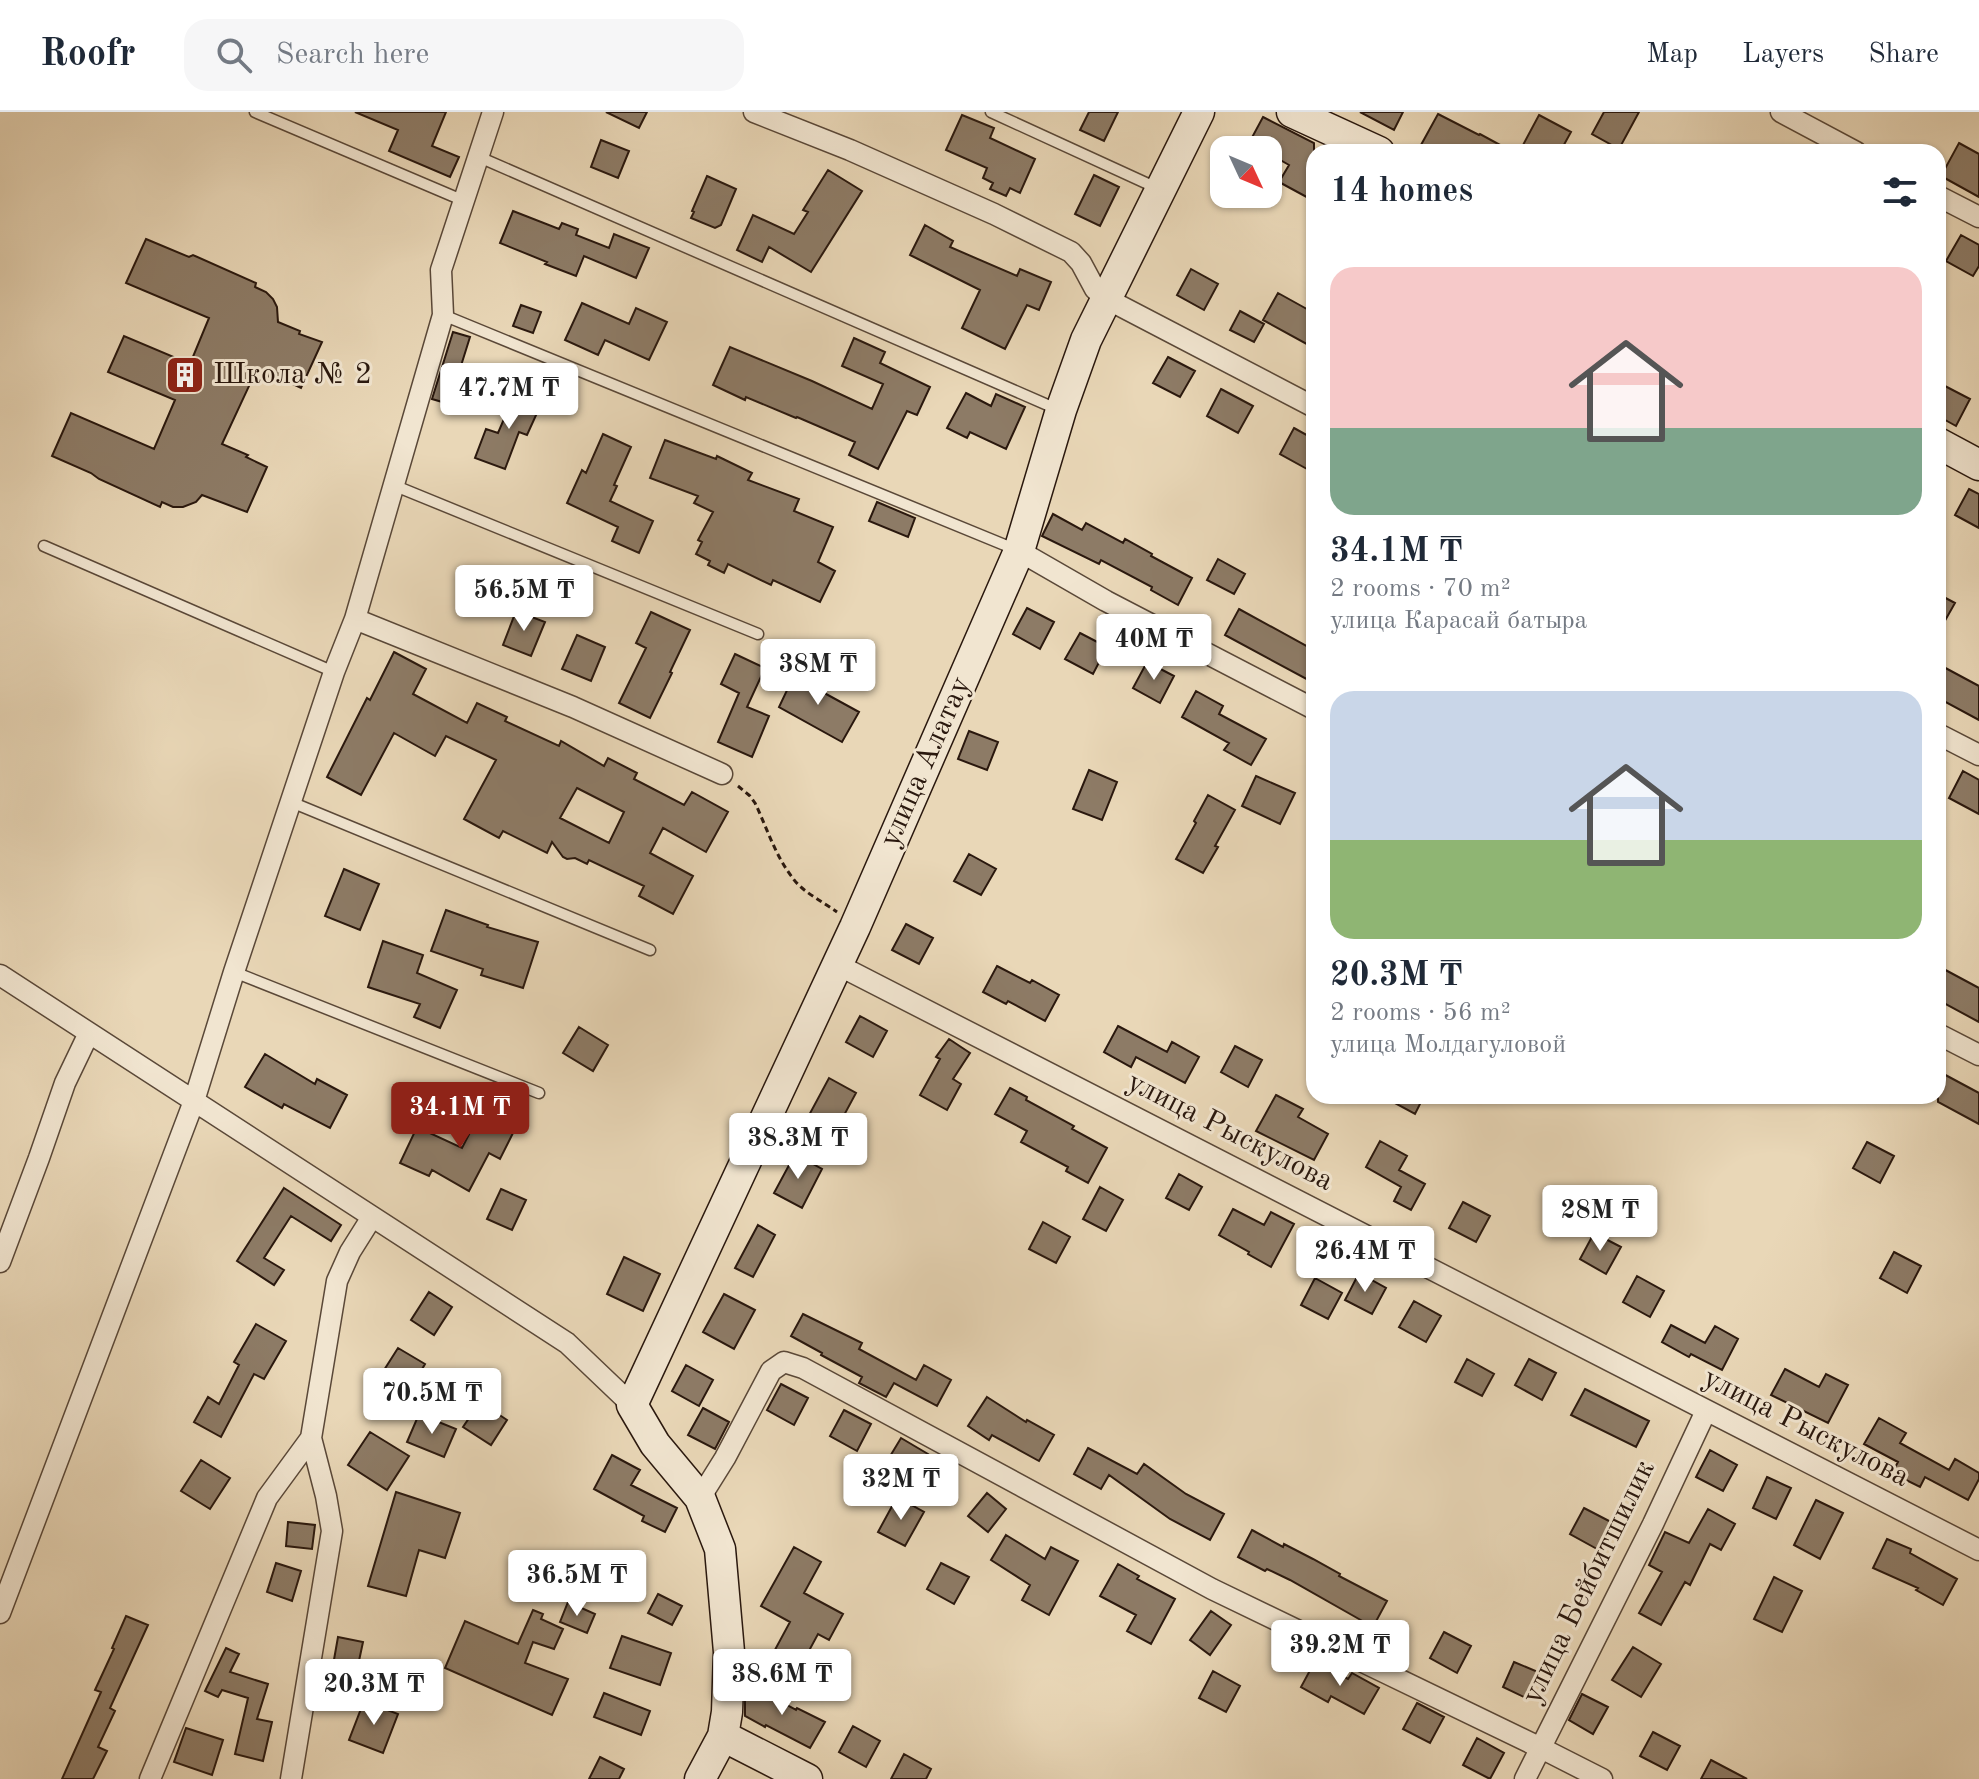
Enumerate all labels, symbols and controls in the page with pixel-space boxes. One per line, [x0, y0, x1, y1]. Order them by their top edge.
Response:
search box [184, 19, 744, 91]
icon: search [212, 33, 256, 77]
text: Roofr [40, 36, 136, 74]
text: Search here [276, 40, 429, 70]
text: Map [1646, 41, 1698, 69]
text: Layers [1742, 41, 1824, 69]
text: Share [1868, 41, 1939, 69]
north arrow [1210, 136, 1282, 208]
map controls [1210, 136, 1282, 208]
icon: filters [1878, 170, 1922, 214]
text: 14 homes [1330, 175, 1473, 209]
icon: home [1554, 319, 1698, 463]
building icon: Школа № 2 [164, 354, 206, 396]
place label: Школа № 2 [213, 360, 372, 390]
pin: 47.7M ₸ [435, 363, 583, 431]
text: 47.7M ₸ [458, 376, 560, 402]
text: 34.1M ₸ [1330, 535, 1463, 569]
pin: 56.5M ₸ [450, 565, 598, 633]
text: 2 rooms · 70 m² [1330, 576, 1511, 602]
text: 56.5M ₸ [473, 578, 575, 604]
text: улица Карасай батыра [1330, 608, 1587, 634]
pin: 40M ₸ [1098, 614, 1210, 682]
text: 40M ₸ [1114, 627, 1194, 653]
pin: 38M ₸ [762, 639, 874, 707]
text: 38M ₸ [778, 652, 858, 678]
street label: улица Алатау [875, 672, 977, 852]
icon: home [1554, 743, 1698, 887]
text: 20.3M ₸ [1330, 959, 1463, 993]
text: 2 rooms · 56 m² [1330, 1000, 1511, 1026]
text: улица Молдагуловой [1330, 1032, 1566, 1058]
street label: улица Рыскулова [1122, 1067, 1338, 1197]
pin: 34.1M ₸ [386, 1082, 534, 1150]
text: 34.1M ₸ [409, 1095, 511, 1121]
pin: 38.3M ₸ [724, 1113, 872, 1181]
text: 38.3M ₸ [747, 1126, 849, 1152]
pin: 28M ₸ [1544, 1185, 1656, 1253]
text: 28M ₸ [1560, 1198, 1640, 1224]
pin: 26.4M ₸ [1291, 1226, 1439, 1294]
text: 26.4M ₸ [1314, 1239, 1416, 1265]
street label: улица Рыскулова [1698, 1363, 1914, 1493]
pin: 70.5M ₸ [358, 1368, 506, 1436]
text: 70.5M ₸ [381, 1381, 483, 1407]
pin: 32M ₸ [845, 1454, 957, 1522]
street label: улица Бейбитшилик [1517, 1456, 1661, 1708]
text: 32M ₸ [861, 1467, 941, 1493]
pin: 36.5M ₸ [503, 1550, 651, 1618]
text: 36.5M ₸ [526, 1563, 628, 1589]
pin: 39.2M ₸ [1266, 1620, 1414, 1688]
text: 39.2M ₸ [1289, 1633, 1391, 1659]
pin: 38.6M ₸ [708, 1649, 856, 1717]
pin: 20.3M ₸ [300, 1659, 448, 1727]
text: 38.6M ₸ [731, 1662, 833, 1688]
text: 20.3M ₸ [323, 1672, 425, 1698]

